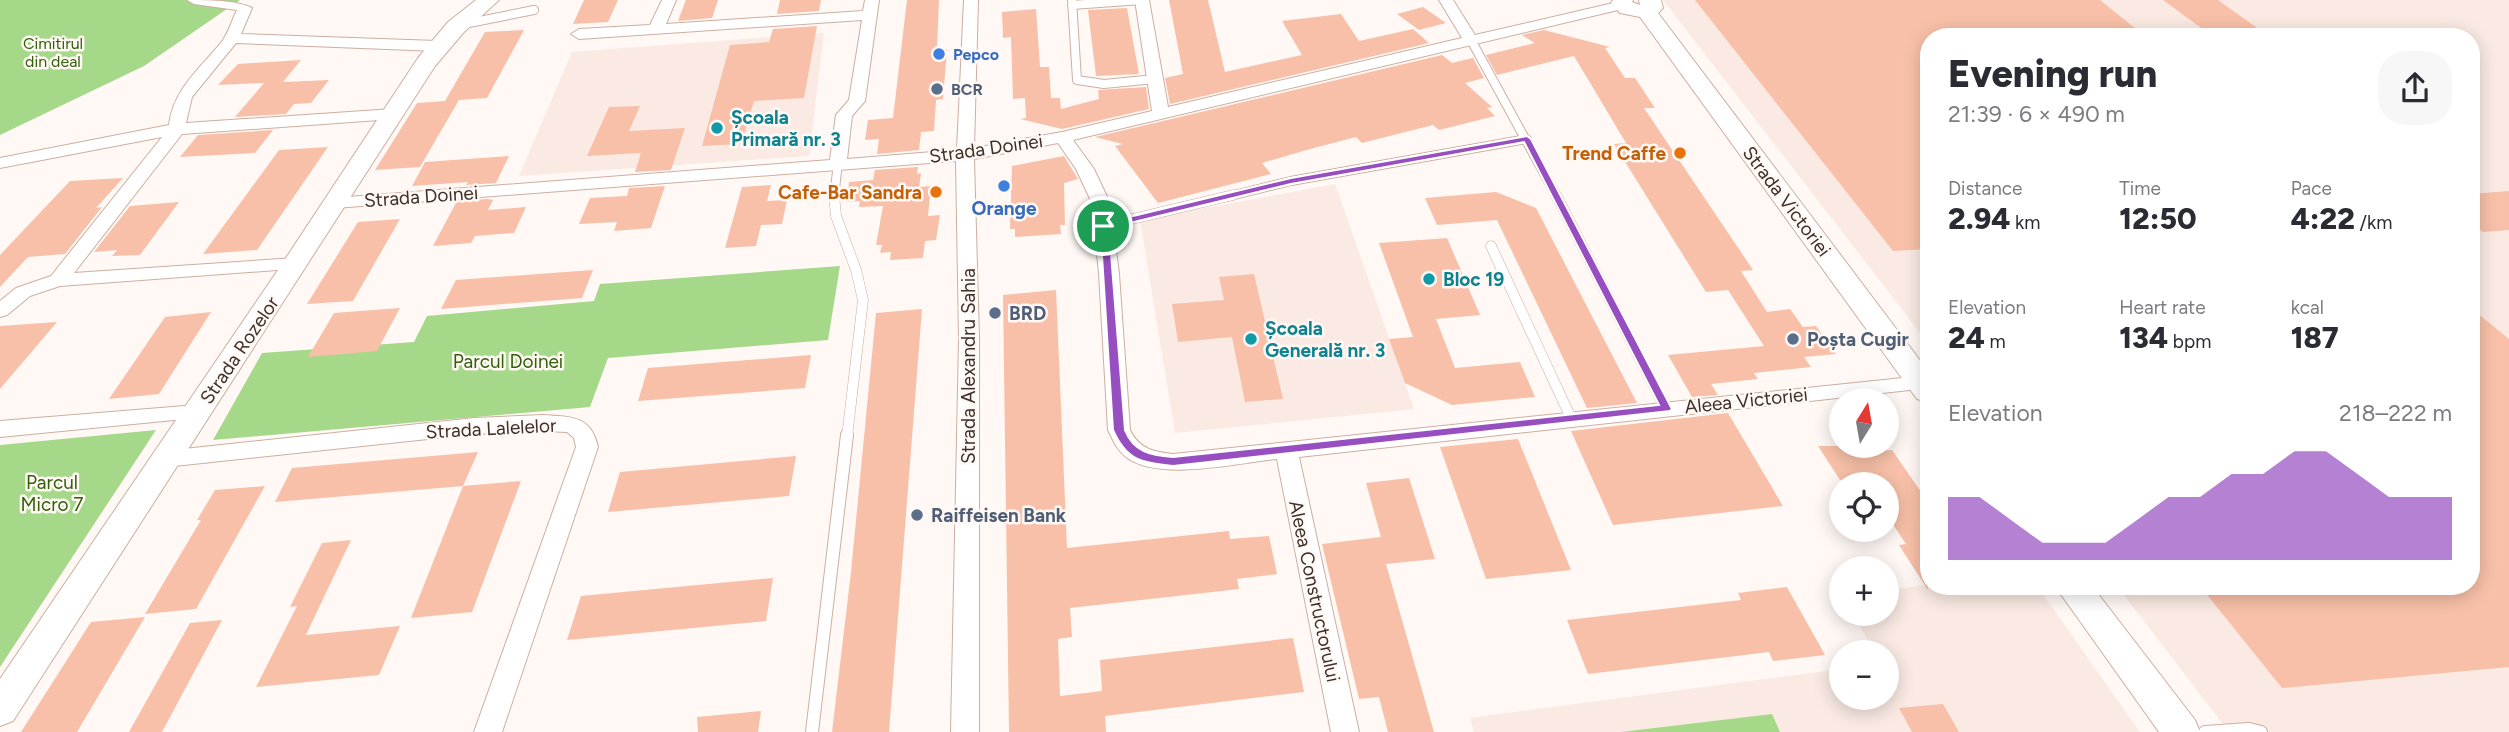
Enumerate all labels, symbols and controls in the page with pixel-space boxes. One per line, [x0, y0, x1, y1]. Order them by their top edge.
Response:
park label: Cimitirul din deal [23, 34, 83, 71]
place label: Pepco [953, 45, 999, 64]
marker: Pepco [931, 46, 947, 62]
text: Evening run [1948, 51, 2157, 97]
button: share [2378, 51, 2452, 125]
place label: BCR [951, 80, 983, 99]
marker: BCR [929, 81, 945, 97]
text: 21:39 · 6 × 490 m [1948, 100, 2125, 128]
place label: Școala Primară nr. 3 [731, 106, 841, 151]
marker: Școala Primară nr. 3 [709, 120, 725, 136]
street label: Strada Doinei [928, 129, 1044, 168]
place label: Trend Caffe [1562, 142, 1666, 165]
street label: Strada Victoriei [1738, 142, 1836, 261]
marker: Trend Caffe [1672, 145, 1688, 161]
text: Distance [1948, 177, 2022, 200]
text: Time [2119, 177, 2161, 200]
text: Pace [2291, 177, 2332, 200]
marker: Orange [996, 178, 1012, 194]
street label: Strada Doinei [363, 181, 479, 212]
place label: Cafe-Bar Sandra [778, 181, 922, 204]
marker: Cafe-Bar Sandra [928, 184, 944, 200]
pin [1073, 196, 1133, 256]
place label: Orange [971, 197, 1037, 220]
text: 2.94 [1948, 200, 2010, 237]
text: 12:50 [2119, 200, 2197, 237]
text: 4:22 [2291, 200, 2355, 237]
icon: arrive [1084, 207, 1122, 245]
text: km [2010, 211, 2040, 234]
text: /km [2355, 211, 2392, 234]
street label: Strada Alexandru Sahia [957, 268, 980, 464]
place label: Bloc 19 [1443, 268, 1504, 291]
marker: Bloc 19 [1421, 271, 1437, 287]
street label: Strada Rozelor [195, 292, 284, 408]
text: Elevation [1948, 296, 2026, 319]
text: Heart rate [2119, 296, 2206, 319]
text: kcal [2291, 296, 2324, 319]
place label: BRD [1009, 302, 1046, 325]
marker: BRD [987, 305, 1003, 321]
place label: Școala Generală nr. 3 [1265, 317, 1385, 362]
text: 24 [1948, 319, 1985, 356]
text: 134 [2119, 319, 2168, 356]
text: 187 [2291, 319, 2339, 356]
place label: Poșta Cugir [1807, 328, 1909, 351]
text: m [1985, 330, 2006, 353]
text: bpm [2168, 330, 2211, 353]
marker: Școala Generală nr. 3 [1243, 331, 1259, 347]
marker: Poșta Cugir [1785, 331, 1801, 347]
park label: Parcul Doinei [453, 350, 563, 373]
street label: Aleea Victoriei [1683, 383, 1809, 418]
north arrow [1829, 388, 1899, 458]
map controls [1829, 388, 1899, 710]
text: Elevation [1948, 399, 2043, 427]
text: 218–222 m [2339, 399, 2452, 427]
street label: Strada Lalelelor [425, 414, 558, 443]
park label: Parcul Micro 7 [20, 471, 84, 516]
button: locate [1829, 472, 1899, 542]
street label: Aleea Constructorului [1284, 498, 1345, 684]
place label: Raiffeisen Bank [931, 504, 1067, 527]
marker: Raiffeisen Bank [909, 507, 925, 523]
button: + [1829, 556, 1899, 626]
button: − [1829, 640, 1899, 710]

